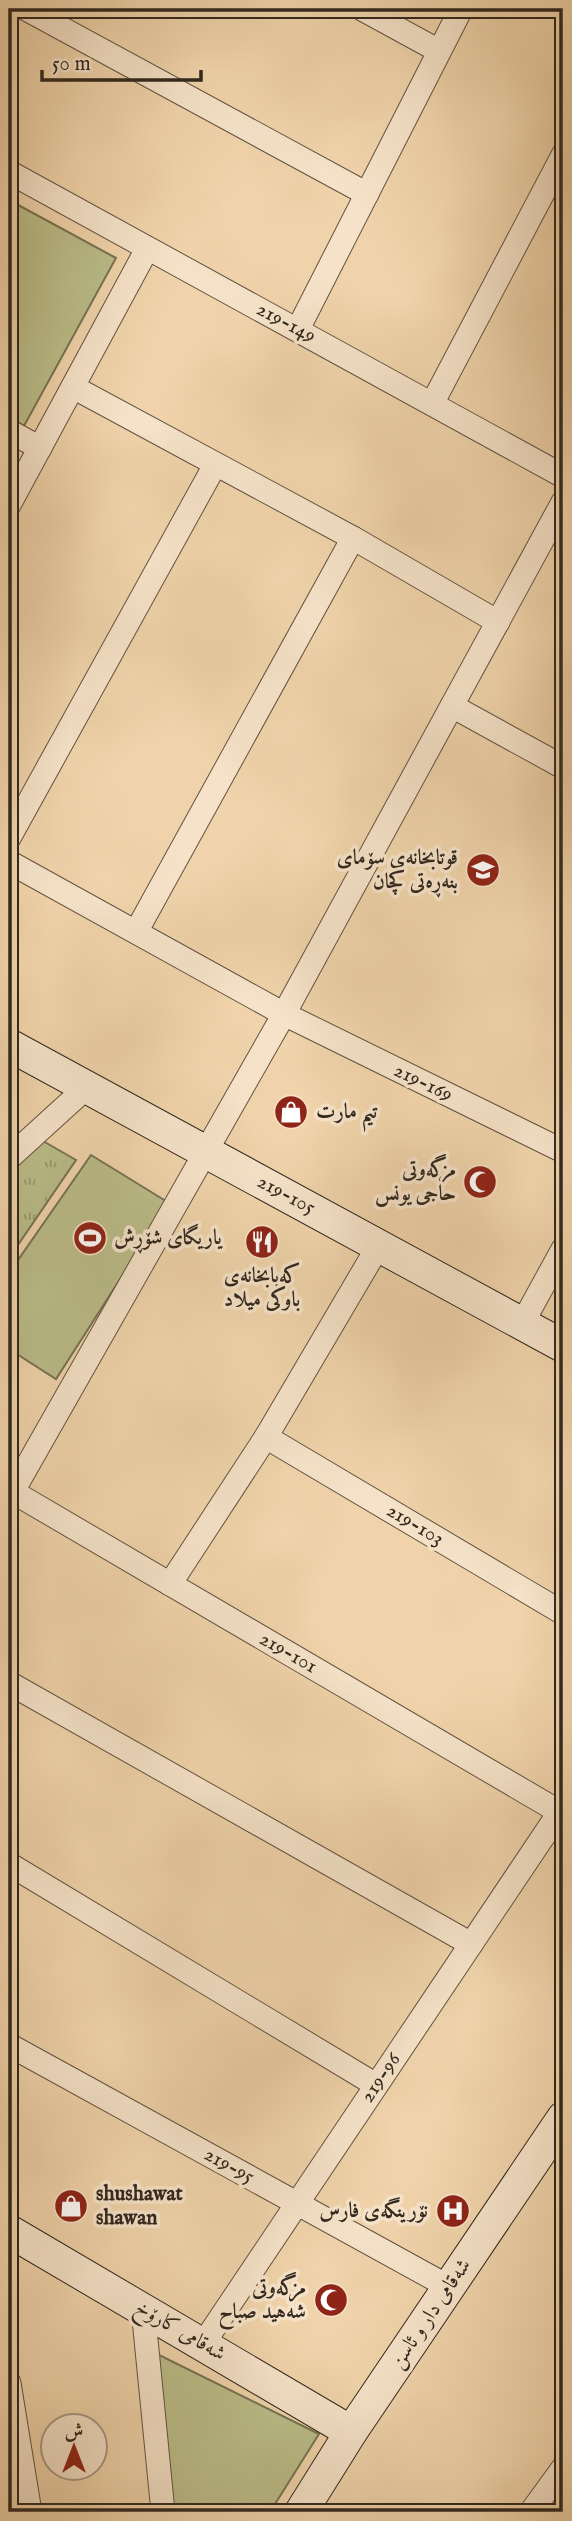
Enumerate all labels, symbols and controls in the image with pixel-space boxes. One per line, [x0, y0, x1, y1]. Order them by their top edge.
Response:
scale bar [42, 38, 201, 82]
text: 50 m [52, 51, 91, 78]
street label: 219-149 [251, 296, 321, 350]
place label: قوتابخانەی سۆمای بنەڕەتی کچان [337, 845, 458, 898]
school or university icon: قوتابخانەی سۆمای بنەڕەتی کچان [464, 851, 502, 889]
street label: 219-169 [389, 1057, 457, 1109]
shop icon: تيم مارت [272, 1093, 310, 1131]
place label: تيم مارت [316, 1099, 378, 1132]
place label: مزگەوتی حاجی یونس [375, 1154, 456, 1208]
mosque icon: مزگەوتی حاجی یونس [461, 1163, 499, 1201]
street label: 219-105 [252, 1168, 320, 1222]
sports icon: یاریگای شۆڕش [71, 1219, 109, 1257]
place label: یاریگای شۆڕش [114, 1223, 224, 1254]
restaurant icon: کەبابخانەی باوکی میلاد [243, 1223, 281, 1261]
place label: کەبابخانەی باوکی میلاد [224, 1262, 300, 1314]
street label: 219-103 [381, 1497, 449, 1553]
street label: 219-101 [254, 1626, 322, 1680]
street label: 219-96 [355, 2047, 408, 2108]
street label: 219-95 [199, 2141, 259, 2191]
place label: shushawat shawan [96, 2181, 184, 2232]
shop icon: shushawat shawan [52, 2187, 90, 2225]
hospital icon: نۆرینگەی فارس [434, 2192, 472, 2230]
place label: نۆرینگەی فارس [319, 2197, 428, 2225]
street label: شەقامی دار و ئاسن [384, 2254, 478, 2374]
place label: مزگه‌وتی شه‌هید صباح [219, 2272, 306, 2330]
mosque icon: مزگه‌وتی شه‌هید صباح [312, 2281, 350, 2319]
street label: شەقامی کارۆخ [128, 2294, 230, 2371]
north arrow [38, 2412, 108, 2482]
text: ش [65, 2420, 83, 2444]

